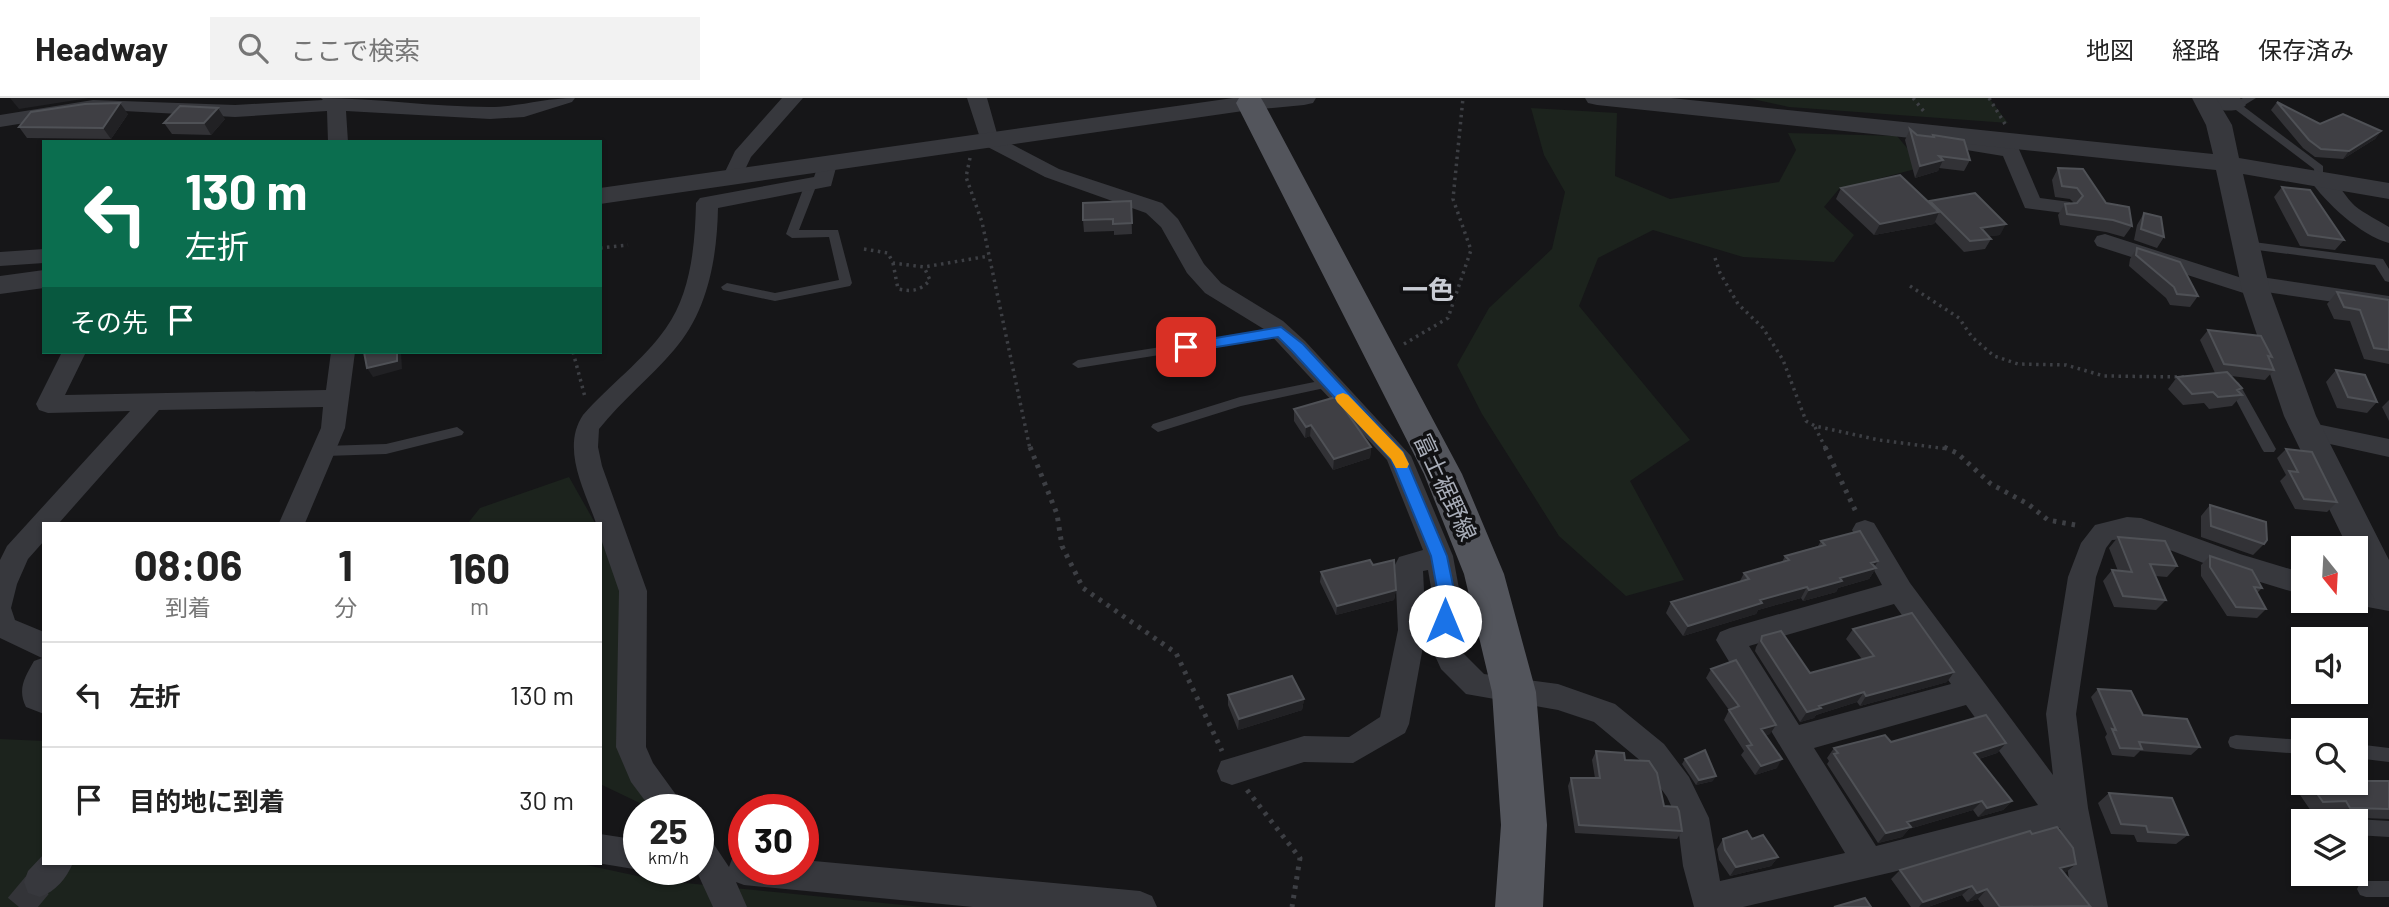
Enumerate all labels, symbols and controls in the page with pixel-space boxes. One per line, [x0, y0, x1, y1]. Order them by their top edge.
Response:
search box [210, 17, 700, 80]
text: Headway [35, 28, 168, 68]
icon: search [234, 29, 272, 67]
text: ここで検索 [290, 34, 420, 65]
text: 地図 [2086, 35, 2134, 64]
text: 経路 [2172, 35, 2220, 64]
text: 保存済み [2258, 35, 2354, 64]
text: 130 m [185, 161, 307, 220]
icon: left [70, 168, 161, 259]
text: 左折 [185, 226, 249, 264]
district label: 一色 [1402, 273, 1454, 304]
icon: arrive [162, 301, 200, 339]
text: その先 [70, 306, 148, 337]
pin [1156, 317, 1216, 377]
icon: arrive [1167, 328, 1205, 366]
street label: 富士裾野線 [1409, 429, 1483, 545]
north arrow [2291, 536, 2368, 612]
map controls [2291, 536, 2368, 886]
text: 08:06 [134, 539, 242, 589]
text: 1 [338, 539, 353, 589]
text: 160 [449, 542, 510, 592]
position arrow [1408, 584, 1482, 658]
text: m [470, 592, 489, 620]
text: 到着 [165, 593, 211, 621]
text: 分 [334, 593, 357, 621]
button: sound [2291, 627, 2368, 704]
icon: left [70, 676, 108, 714]
text: 130 m [510, 679, 574, 710]
text: 左折 [129, 680, 181, 711]
button: search [2291, 718, 2368, 795]
icon: arrive [70, 781, 108, 819]
text: 30 m [519, 784, 574, 815]
text: 目的地に到着 [129, 785, 285, 816]
speed limit sign: 30 [728, 794, 819, 885]
text: 25 [649, 809, 688, 851]
button: layers [2291, 809, 2368, 886]
text: km/h [648, 846, 689, 868]

